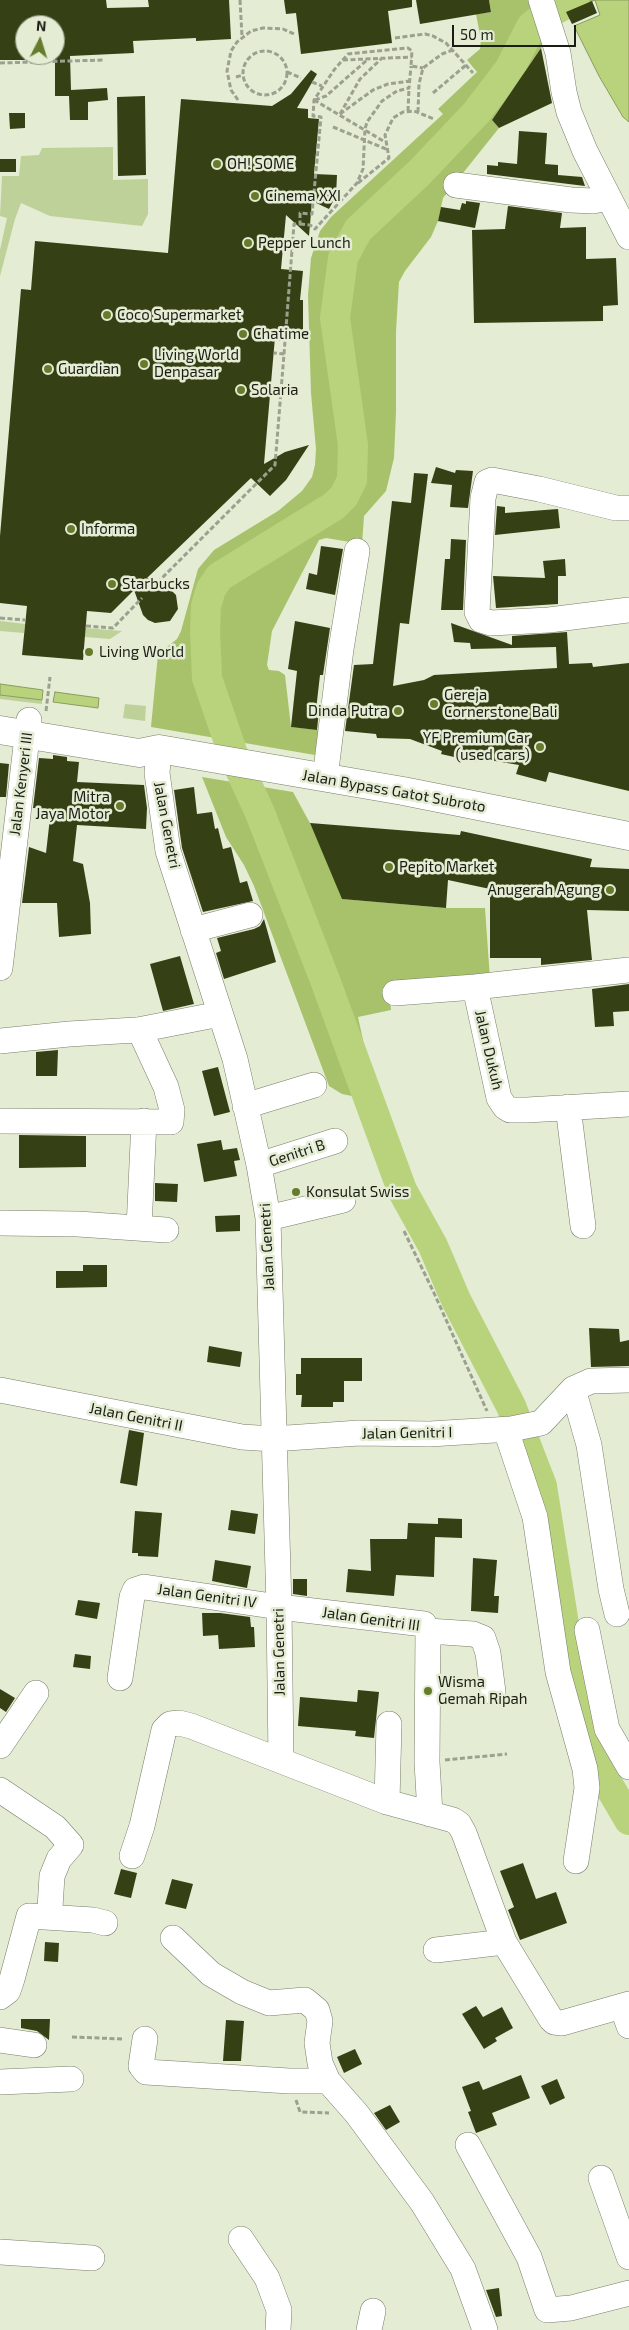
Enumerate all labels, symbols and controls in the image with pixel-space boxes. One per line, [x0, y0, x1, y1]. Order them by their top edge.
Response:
north arrow [15, 15, 65, 65]
scale bar [454, 15, 578, 47]
text: N [35, 17, 47, 34]
text: 50 m [460, 25, 494, 43]
place label: OH! SOME [227, 155, 294, 173]
marker: OH! SOME [211, 158, 223, 170]
place label: Cinema XXI [265, 187, 341, 205]
marker: Cinema XXI [249, 190, 261, 202]
place label: Pepper Lunch [258, 234, 351, 252]
marker: Pepper Lunch [242, 237, 254, 249]
place label: Coco Supermarket [117, 306, 241, 324]
marker: Coco Supermarket [101, 309, 113, 321]
place label: Chatime [253, 325, 309, 343]
marker: Chatime [237, 328, 249, 340]
place label: Living World Denpasar [154, 346, 239, 381]
marker: Living World Denpasar [138, 358, 150, 370]
place label: Guardian [58, 360, 119, 378]
marker: Guardian [42, 363, 54, 375]
place label: Solaria [251, 381, 299, 399]
marker: Solaria [235, 384, 247, 396]
place label: Informa [81, 520, 135, 538]
marker: Informa [65, 523, 77, 535]
place label: Starbucks [122, 575, 190, 593]
marker: Starbucks [106, 578, 118, 590]
place label: Living World [99, 643, 184, 661]
marker: Living World [83, 646, 95, 658]
place label: Gereja Cornerstone Bali [444, 686, 558, 721]
marker: Gereja Cornerstone Bali [428, 698, 440, 710]
place label: Dinda Putra [308, 702, 388, 720]
marker: Dinda Putra [392, 705, 404, 717]
place label: YF Premium Car (used cars) [423, 729, 530, 764]
street label: Jalan Kenyeri III [6, 731, 36, 837]
marker: YF Premium Car (used cars) [534, 741, 546, 753]
street label: Jalan Bypass Gatot Subroto [301, 766, 487, 816]
street label: Jalan Genetri [150, 780, 184, 870]
place label: Mitra Jaya Motor [35, 788, 110, 823]
marker: Mitra Jaya Motor [114, 800, 126, 812]
place label: Pepito Market [399, 858, 494, 876]
marker: Pepito Market [383, 861, 395, 873]
place label: Anugerah Agung [487, 881, 600, 899]
marker: Anugerah Agung [604, 884, 616, 896]
street label: Jalan Dukuh [471, 1008, 507, 1092]
street label: Genitri B [267, 1135, 327, 1171]
place label: Konsulat Swiss [306, 1183, 409, 1201]
marker: Konsulat Swiss [290, 1186, 302, 1198]
street label: Jalan Genetri [256, 1203, 278, 1291]
street label: Jalan Genitri II [88, 1399, 184, 1435]
street label: Jalan Genitri I [361, 1423, 453, 1443]
street label: Jalan Genitri IV [156, 1580, 258, 1612]
street label: Jalan Genitri III [321, 1603, 421, 1635]
street label: Jalan Genetri [269, 1608, 289, 1696]
place label: Wisma Gemah Ripah [438, 1673, 528, 1708]
marker: Wisma Gemah Ripah [422, 1685, 434, 1697]

